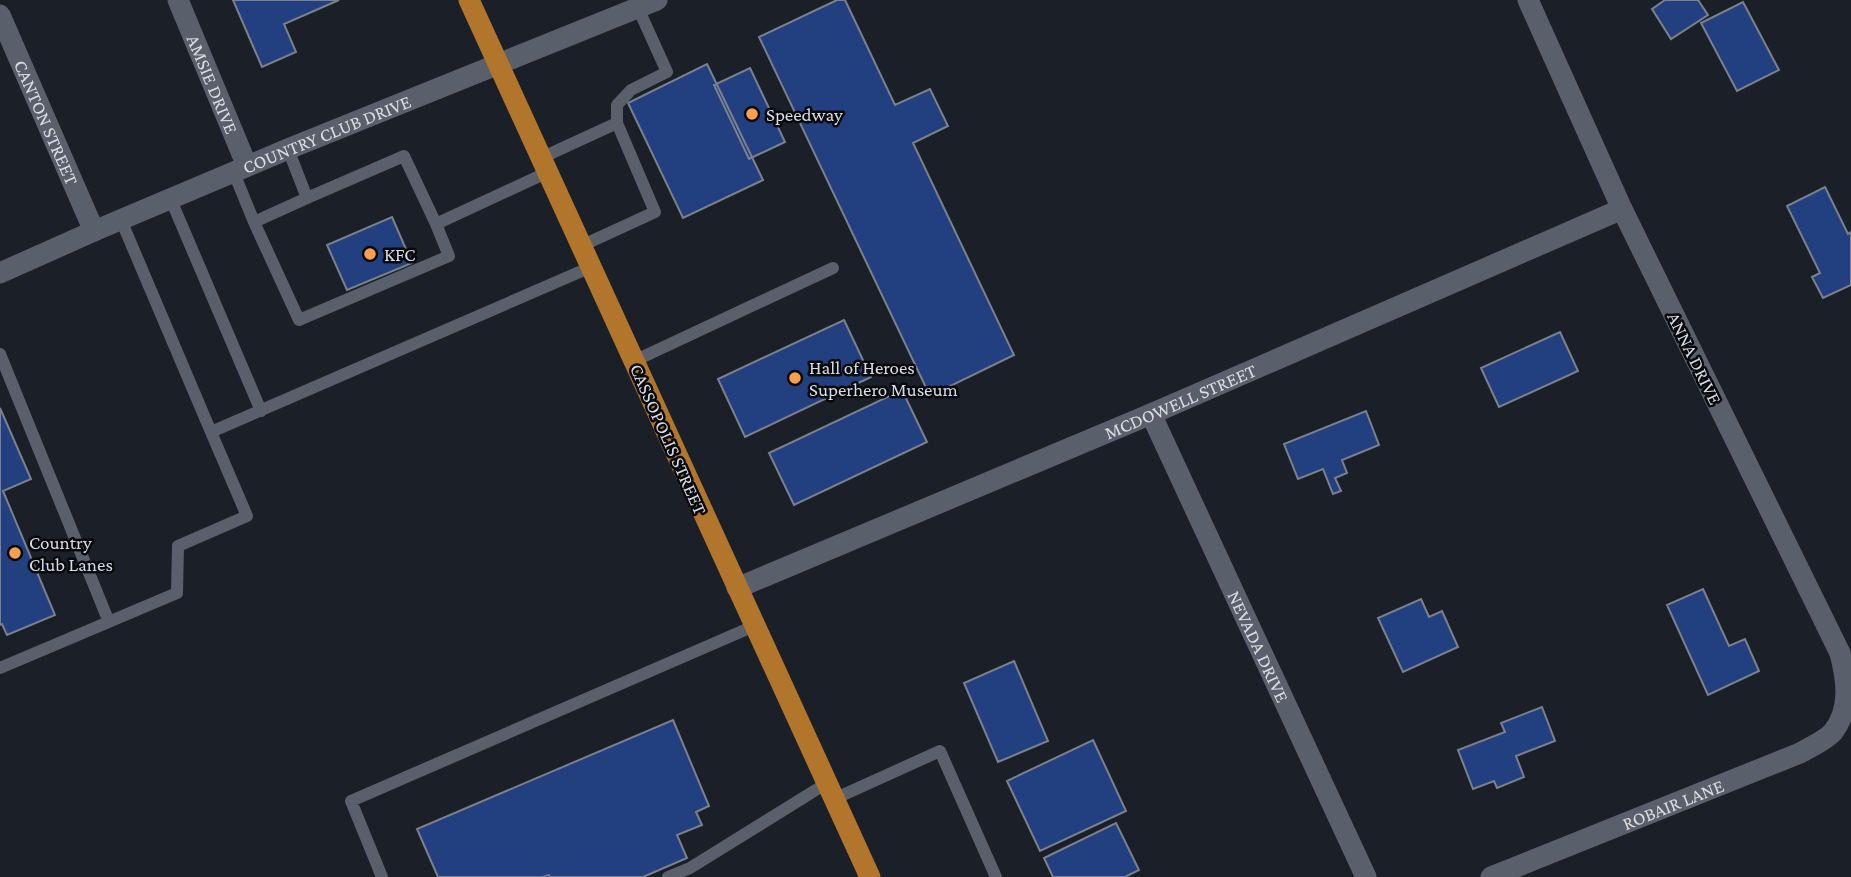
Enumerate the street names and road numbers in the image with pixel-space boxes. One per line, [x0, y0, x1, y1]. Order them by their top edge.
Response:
street label: AMSIE DRIVE [183, 32, 242, 137]
street label: CANTON STREET [10, 57, 83, 189]
street label: COUNTRY CLUB DRIVE [239, 91, 414, 178]
street label: ANNA DRIVE [1663, 309, 1726, 408]
street label: MCDOWELL STREET [1101, 359, 1260, 443]
street label: CASSOPOLIS STREET [626, 361, 712, 518]
street label: NEVADA DRIVE [1223, 587, 1293, 706]
street label: ROBAIR LANE [1619, 775, 1727, 834]

